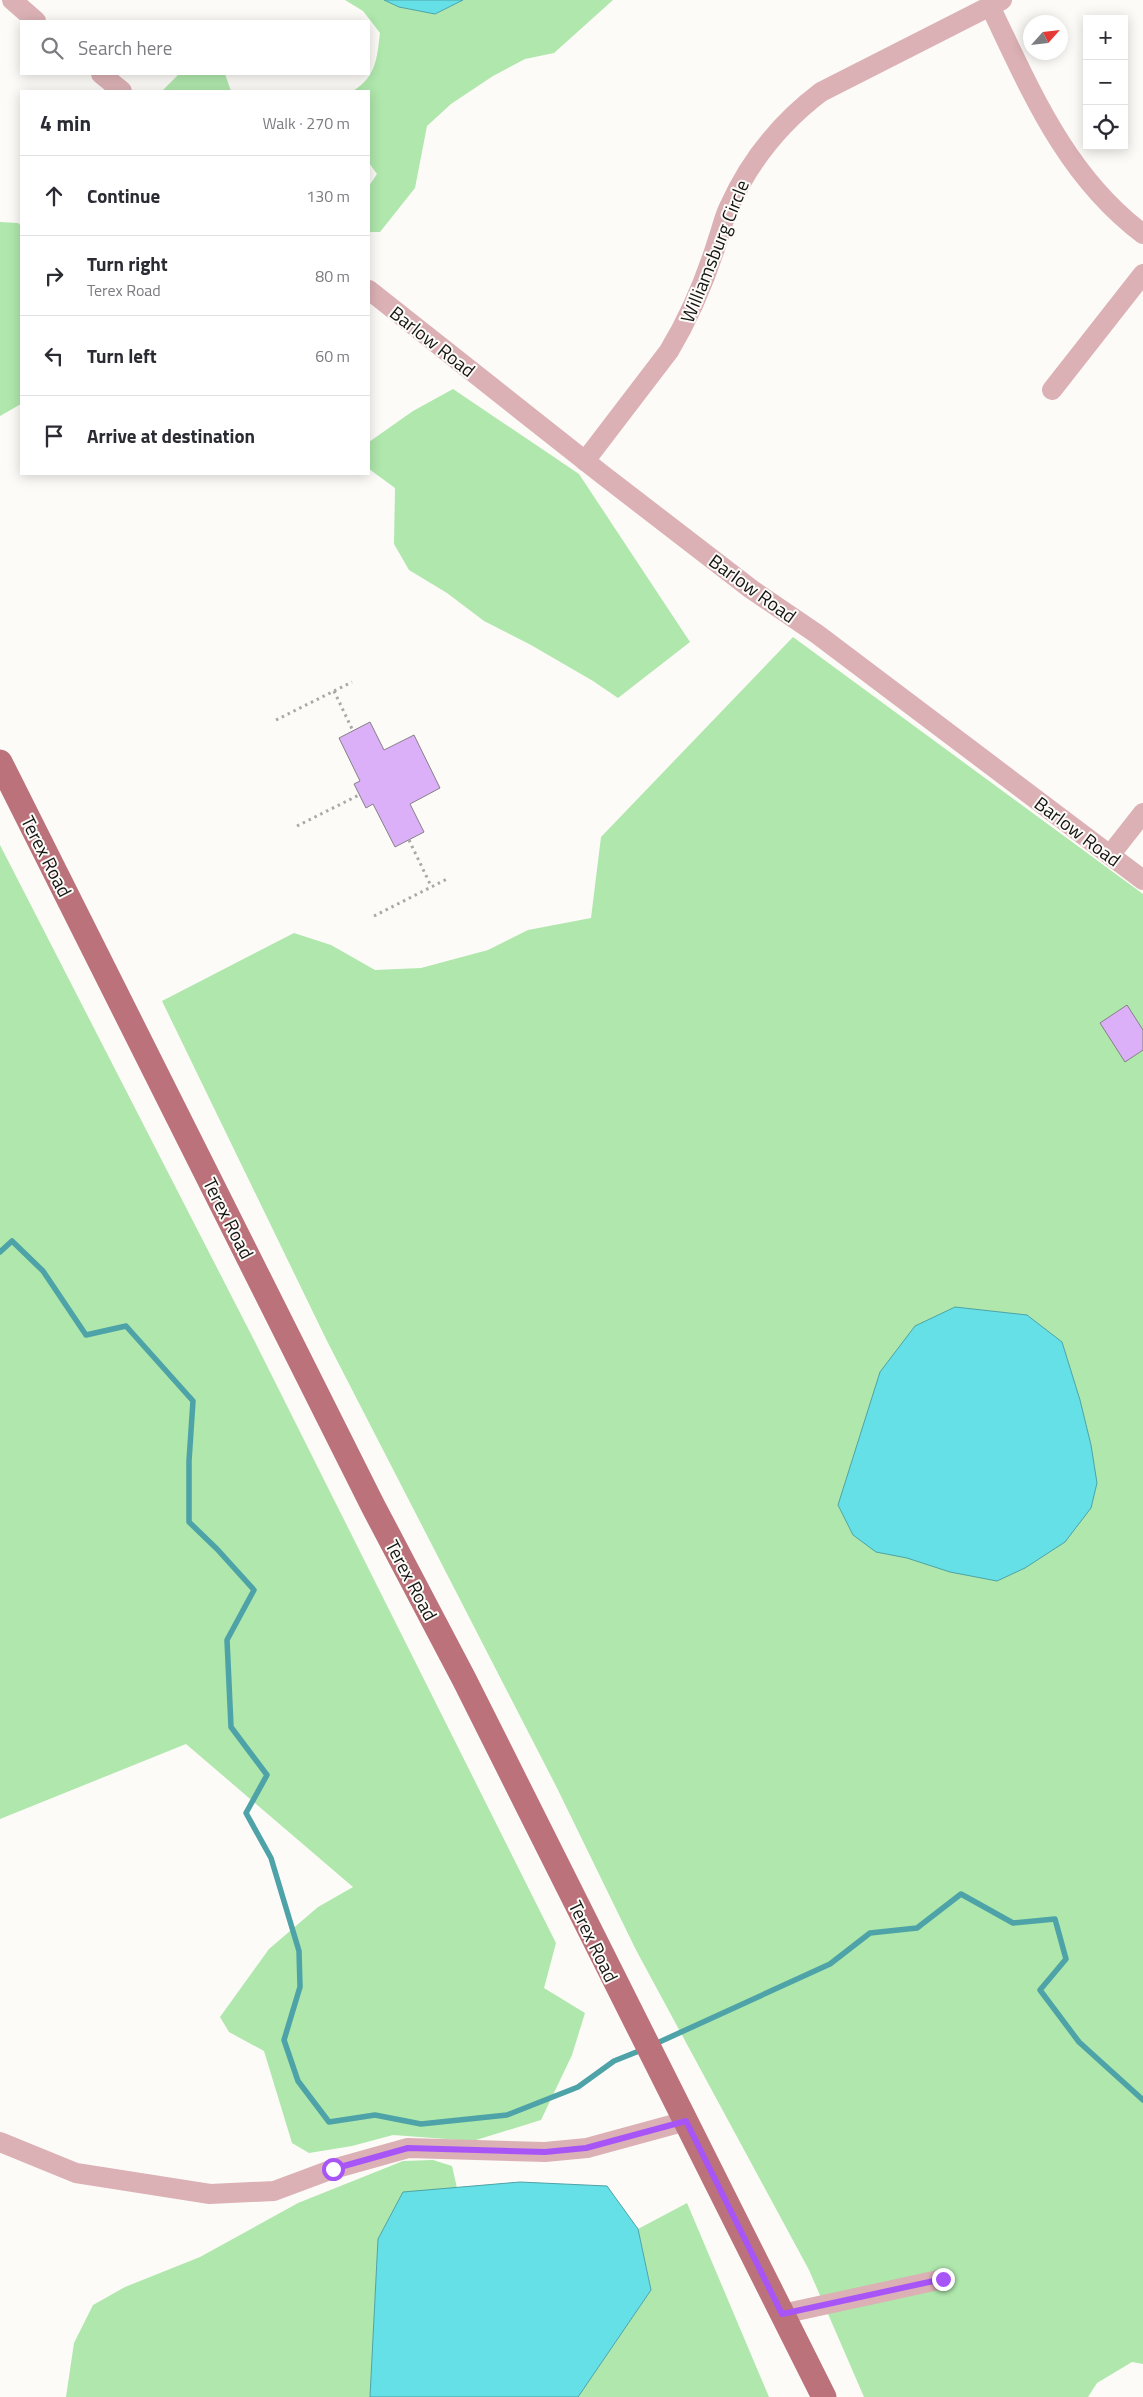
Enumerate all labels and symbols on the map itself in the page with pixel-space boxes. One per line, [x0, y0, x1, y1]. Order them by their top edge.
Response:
north arrow [1023, 15, 1068, 60]
street label: Williamsburg Circle [672, 175, 756, 327]
street label: Barlow Road [384, 298, 482, 384]
street label: Barlow Road [703, 546, 803, 630]
street label: Barlow Road [1029, 789, 1127, 873]
street label: Terex Road [14, 810, 80, 902]
street label: Terex Road [196, 1172, 262, 1264]
street label: Terex Road [379, 1534, 445, 1626]
street label: Terex Road [562, 1895, 626, 1987]
route start [322, 2158, 345, 2181]
route end [932, 2268, 955, 2291]

